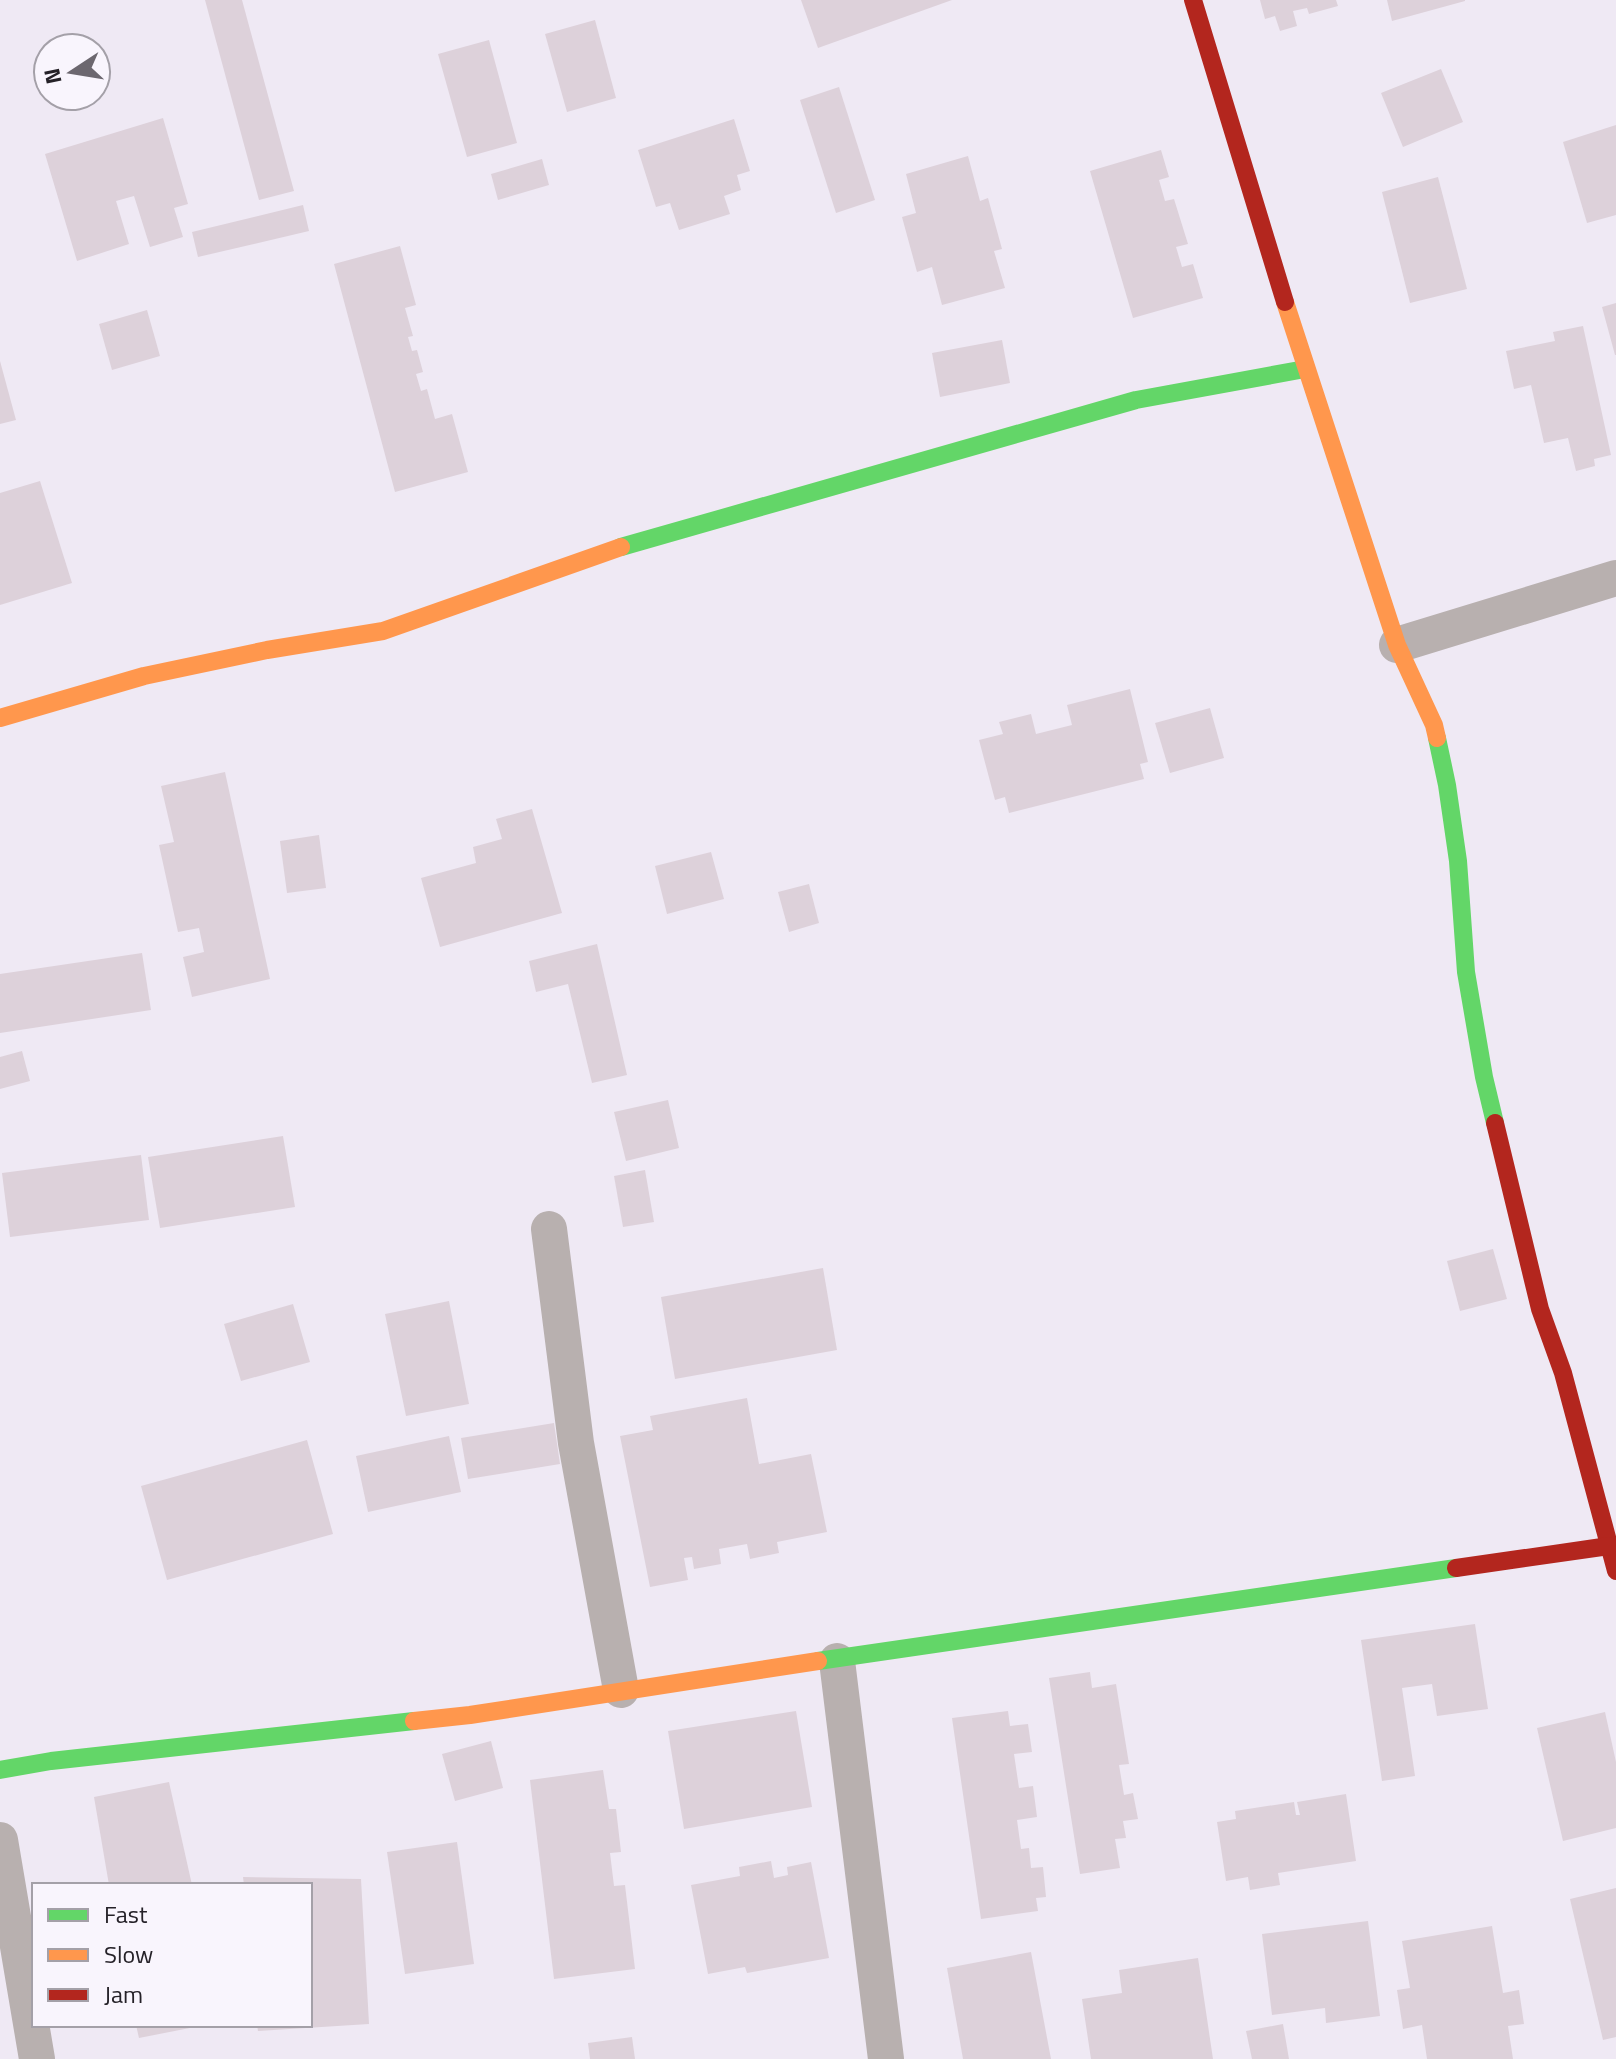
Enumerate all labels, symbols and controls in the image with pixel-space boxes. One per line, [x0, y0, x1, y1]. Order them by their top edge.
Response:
north arrow [32, 32, 112, 112]
text: N [34, 65, 71, 87]
legend [32, 1883, 312, 2027]
text: Fast [104, 1896, 148, 1932]
text: Slow [104, 1936, 153, 1972]
text: Jam [104, 1976, 143, 2012]

